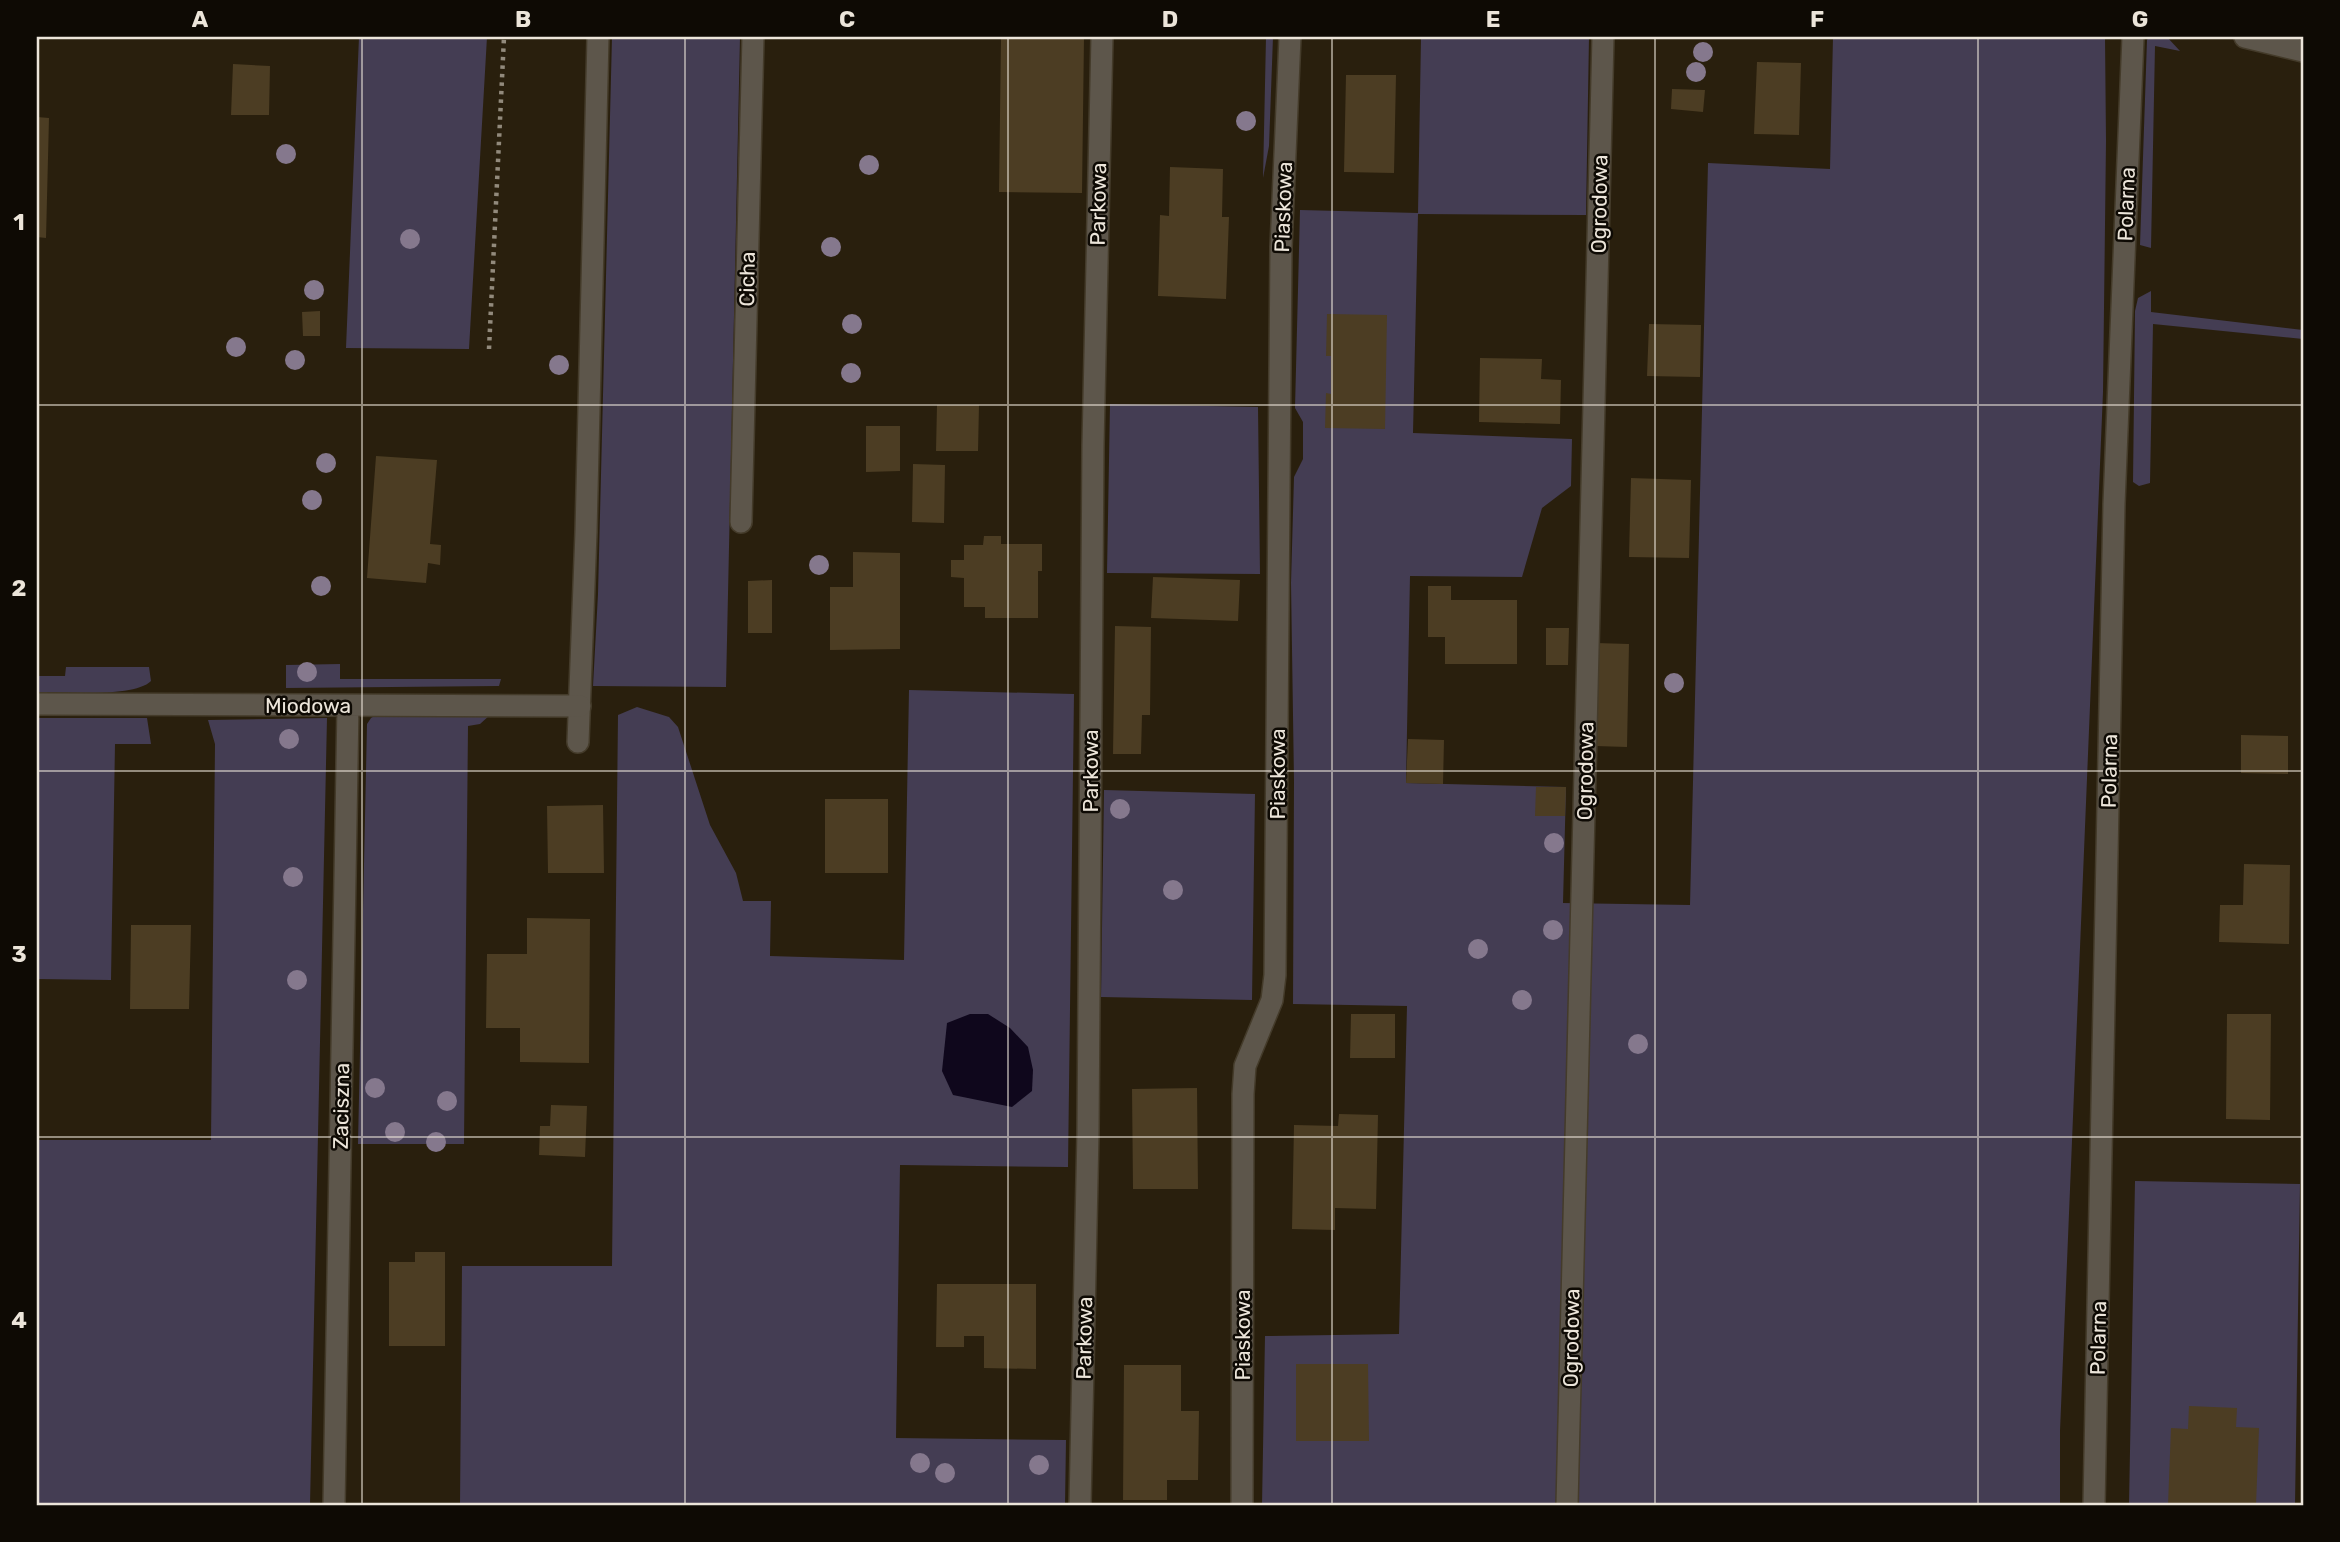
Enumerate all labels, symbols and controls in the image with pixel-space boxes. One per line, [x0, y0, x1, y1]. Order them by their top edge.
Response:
text: A [192, 5, 209, 33]
text: B [515, 5, 531, 33]
text: C [839, 5, 855, 33]
text: D [1162, 5, 1178, 33]
text: E [1486, 5, 1500, 33]
text: F [1810, 5, 1824, 33]
text: G [2132, 5, 2148, 33]
street label: Ogrodowa [1586, 154, 1612, 254]
street label: Piaskowa [1269, 161, 1297, 253]
street label: Parkowa [1085, 162, 1111, 246]
street label: Polarna [2112, 166, 2140, 242]
text: 1 [13, 208, 25, 236]
street label: Cicha [734, 251, 760, 307]
text: 2 [12, 574, 26, 602]
street label: Miodowa [265, 693, 351, 718]
street label: Ogrodowa [1572, 721, 1598, 821]
street label: Piaskowa [1265, 728, 1290, 820]
street label: Parkowa [1078, 729, 1103, 813]
street label: Polarna [2096, 734, 2122, 808]
text: 3 [11, 940, 27, 968]
street label: Zaciszna [328, 1062, 354, 1150]
street label: Ogrodowa [1558, 1288, 1584, 1388]
street label: Piaskowa [1230, 1289, 1255, 1381]
street label: Parkowa [1071, 1296, 1097, 1380]
street label: Polarna [2085, 1301, 2111, 1375]
text: 4 [11, 1306, 27, 1334]

